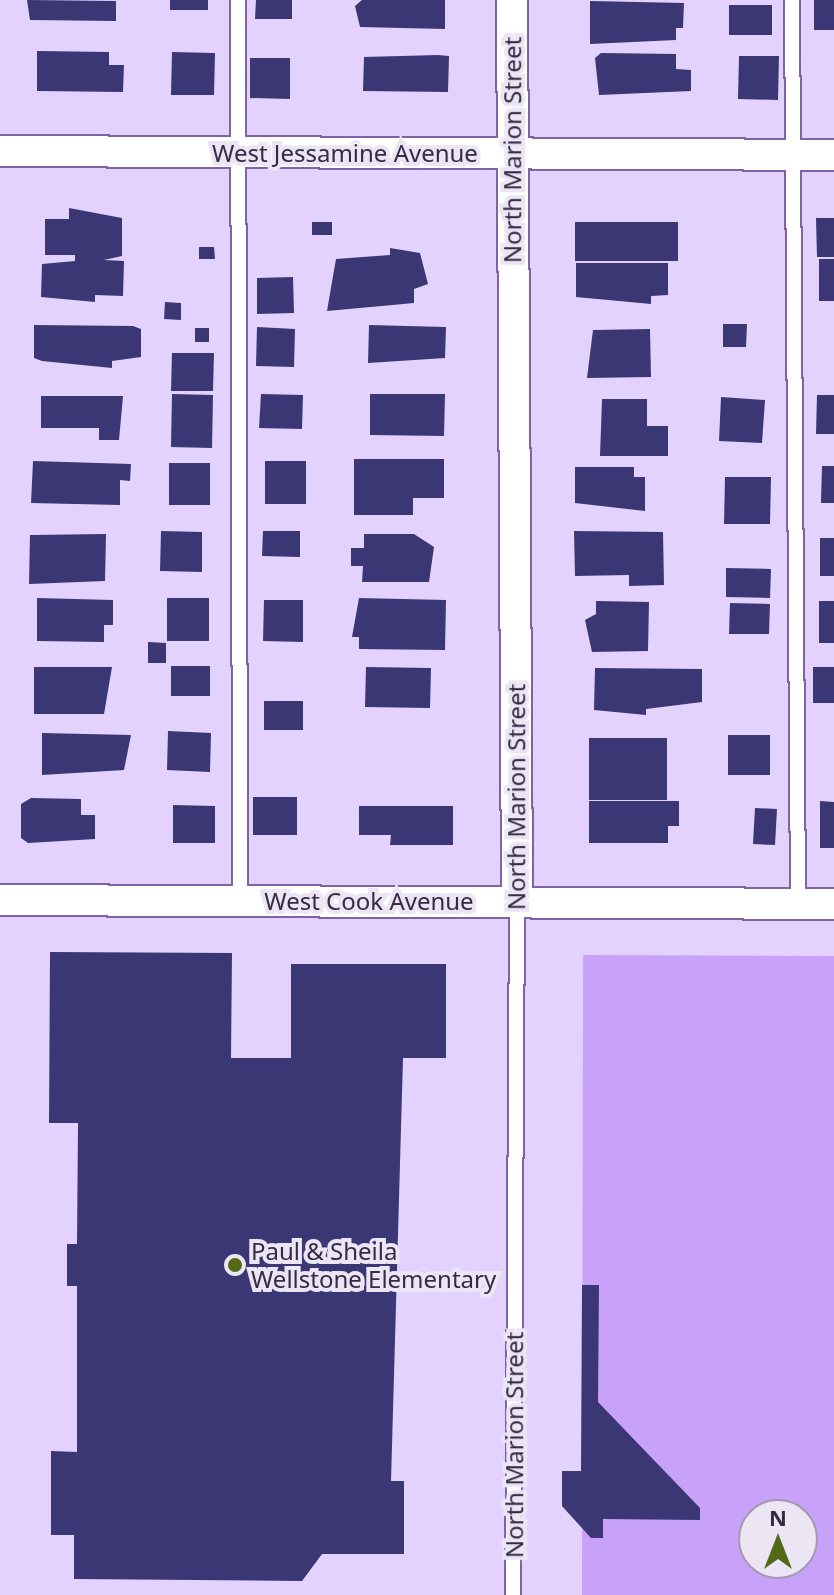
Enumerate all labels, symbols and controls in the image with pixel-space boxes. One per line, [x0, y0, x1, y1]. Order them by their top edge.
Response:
street label: North Marion Street [498, 37, 526, 263]
street label: West Jessamine Avenue [212, 139, 478, 167]
street label: North Marion Street [502, 684, 530, 910]
street label: West Cook Avenue [264, 887, 474, 915]
place label: Paul & Sheila Wellstone Elementary [251, 1237, 496, 1293]
marker: Paul & Sheila Wellstone Elementary [226, 1256, 244, 1274]
street label: North Marion Street [500, 1332, 528, 1558]
north arrow [738, 1499, 818, 1579]
text: N [769, 1502, 787, 1532]

